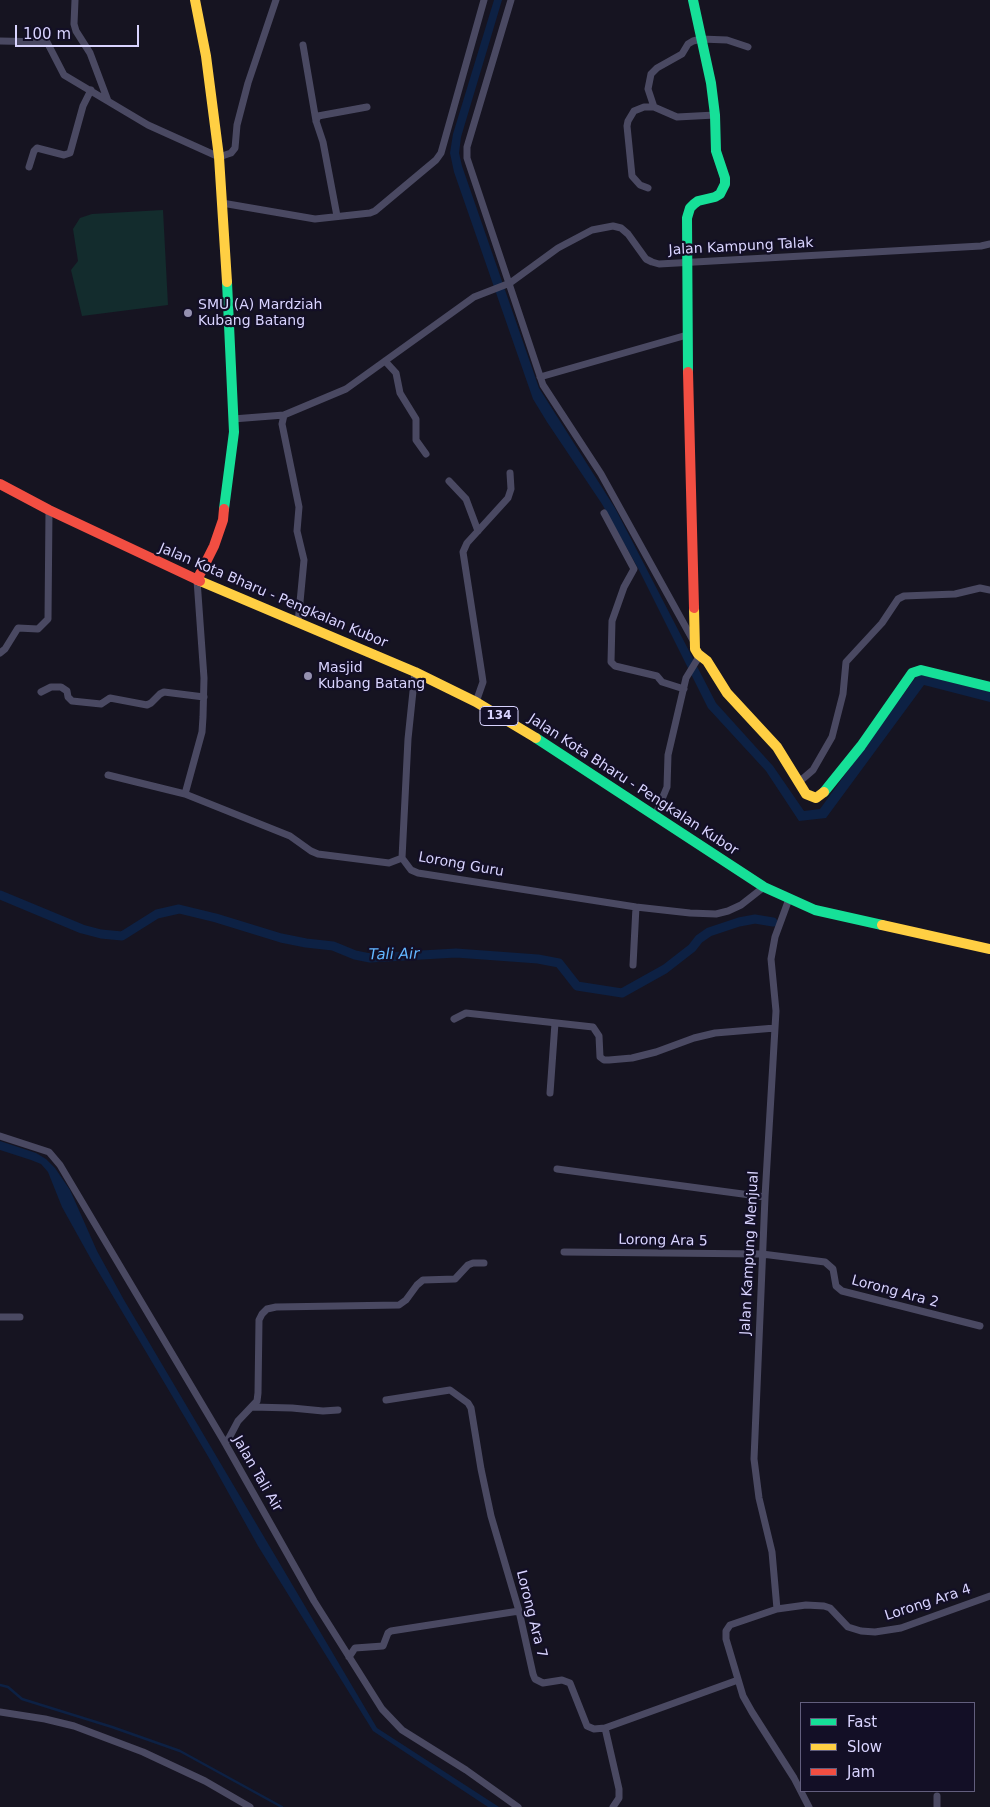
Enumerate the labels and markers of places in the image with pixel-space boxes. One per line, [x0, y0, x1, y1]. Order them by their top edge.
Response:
place label: SMU (A) Mardziah Kubang Batang [198, 297, 322, 330]
marker: SMU (A) Mardziah Kubang Batang [182, 307, 194, 319]
place label: Masjid Kubang Batang [318, 660, 425, 692]
marker: Masjid Kubang Batang [302, 670, 314, 682]

